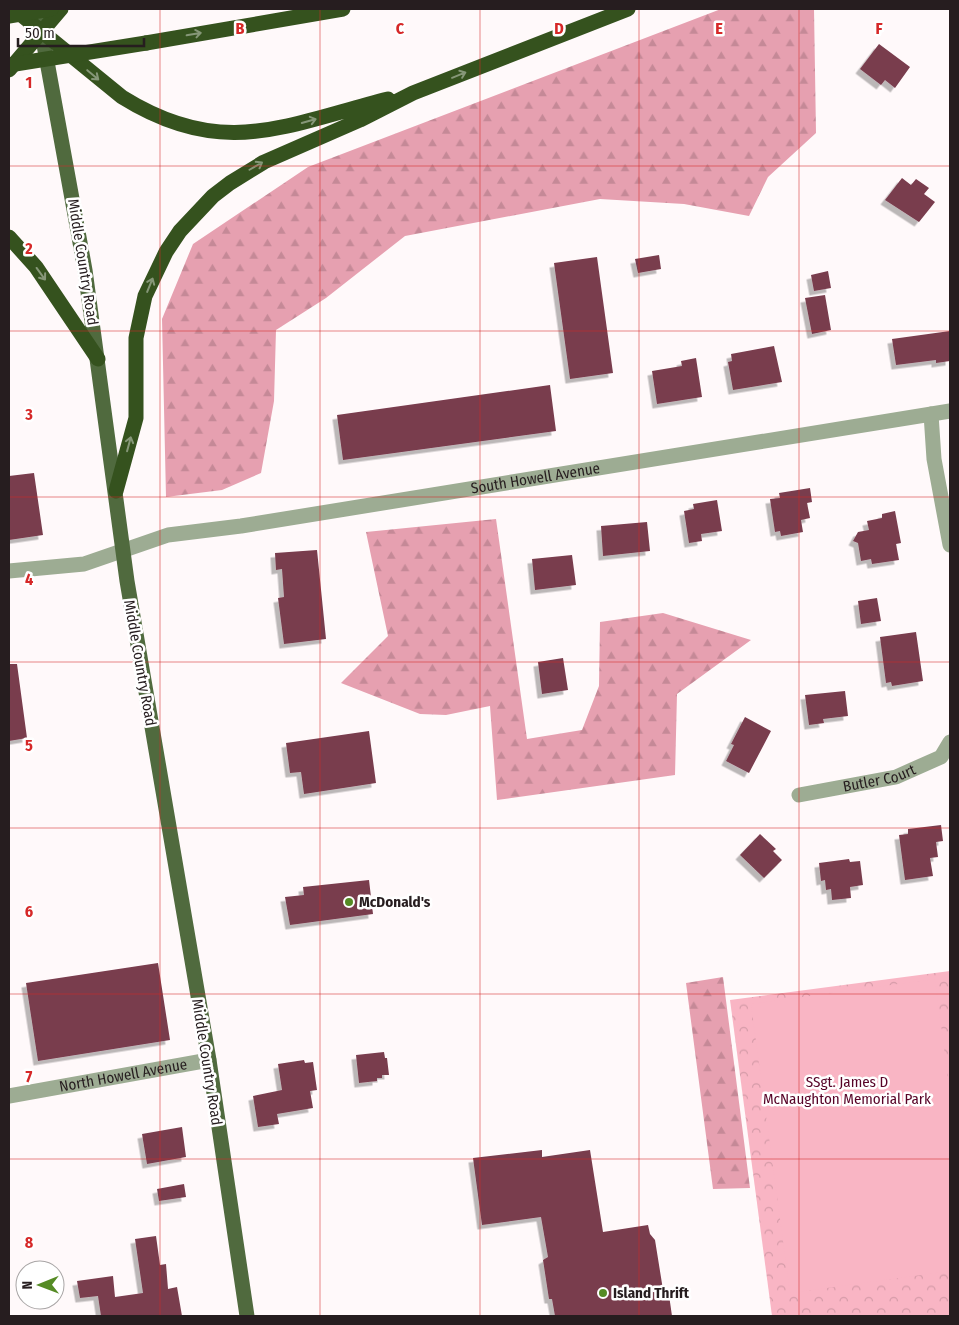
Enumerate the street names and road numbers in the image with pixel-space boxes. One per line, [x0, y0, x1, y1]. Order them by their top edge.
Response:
street label: Middle Country Road [64, 197, 102, 327]
street label: South Howell Avenue [470, 459, 601, 498]
street label: Middle Country Road [120, 599, 160, 727]
street label: Butler Court [842, 760, 918, 796]
street label: Middle Country Road [188, 997, 226, 1127]
street label: North Howell Avenue [58, 1055, 188, 1096]

